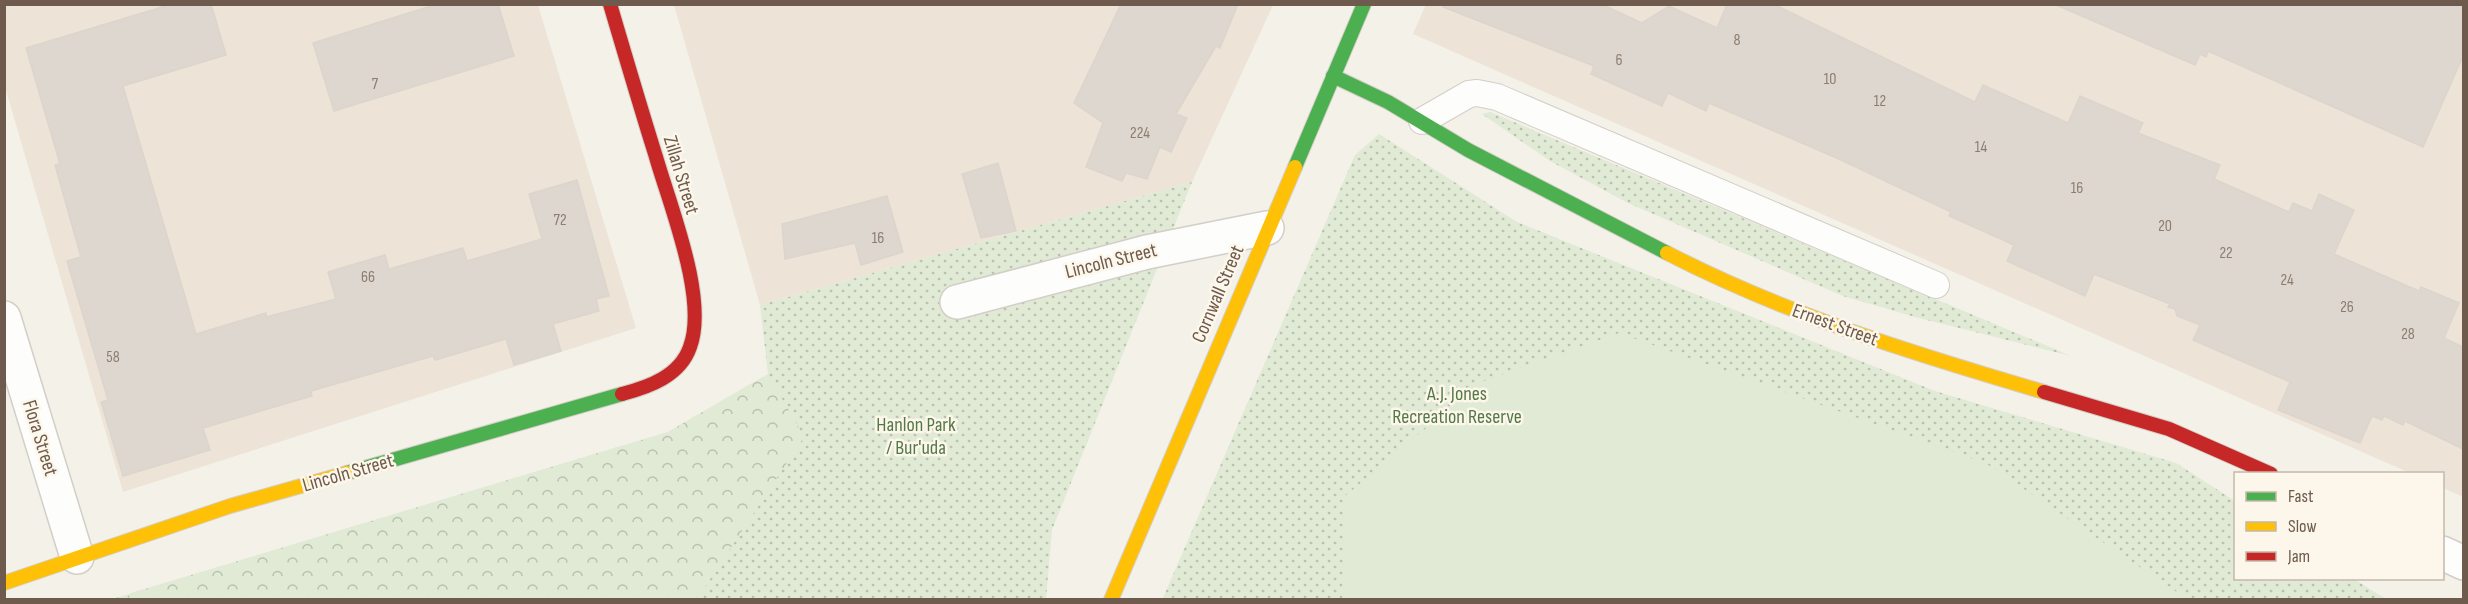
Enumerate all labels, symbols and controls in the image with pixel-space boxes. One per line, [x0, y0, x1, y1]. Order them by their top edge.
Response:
house number: 8 [1733, 31, 1741, 50]
house number: 6 [1615, 51, 1623, 70]
house number: 10 [1824, 70, 1836, 89]
house number: 7 [372, 75, 379, 94]
house number: 12 [1874, 92, 1886, 111]
house number: 224 [1130, 124, 1150, 143]
street label: Zillah Street [658, 133, 704, 217]
house number: 14 [1975, 138, 1987, 157]
house number: 16 [2071, 179, 2083, 198]
house number: 72 [554, 211, 566, 230]
house number: 20 [2158, 217, 2172, 236]
house number: 16 [872, 229, 884, 248]
street label: Lincoln Street [1063, 238, 1159, 284]
street label: Cornwall Street [1187, 242, 1249, 346]
house number: 22 [2219, 244, 2233, 263]
house number: 66 [361, 268, 375, 287]
house number: 24 [2280, 271, 2294, 290]
street label: Ernest Street [1789, 298, 1881, 352]
house number: 26 [2340, 298, 2354, 317]
house number: 28 [2401, 325, 2415, 344]
house number: 58 [106, 348, 120, 367]
park label: A.J. Jones Recreation Reserve [1392, 382, 1522, 429]
street label: Flora Street [17, 397, 63, 479]
park label: Hanlon Park / Bur'uda [876, 413, 956, 460]
street label: Lincoln Street [300, 449, 396, 497]
legend [2234, 472, 2444, 580]
text: Fast [2288, 486, 2314, 507]
text: Slow [2288, 516, 2317, 537]
text: Jam [2287, 546, 2310, 567]

